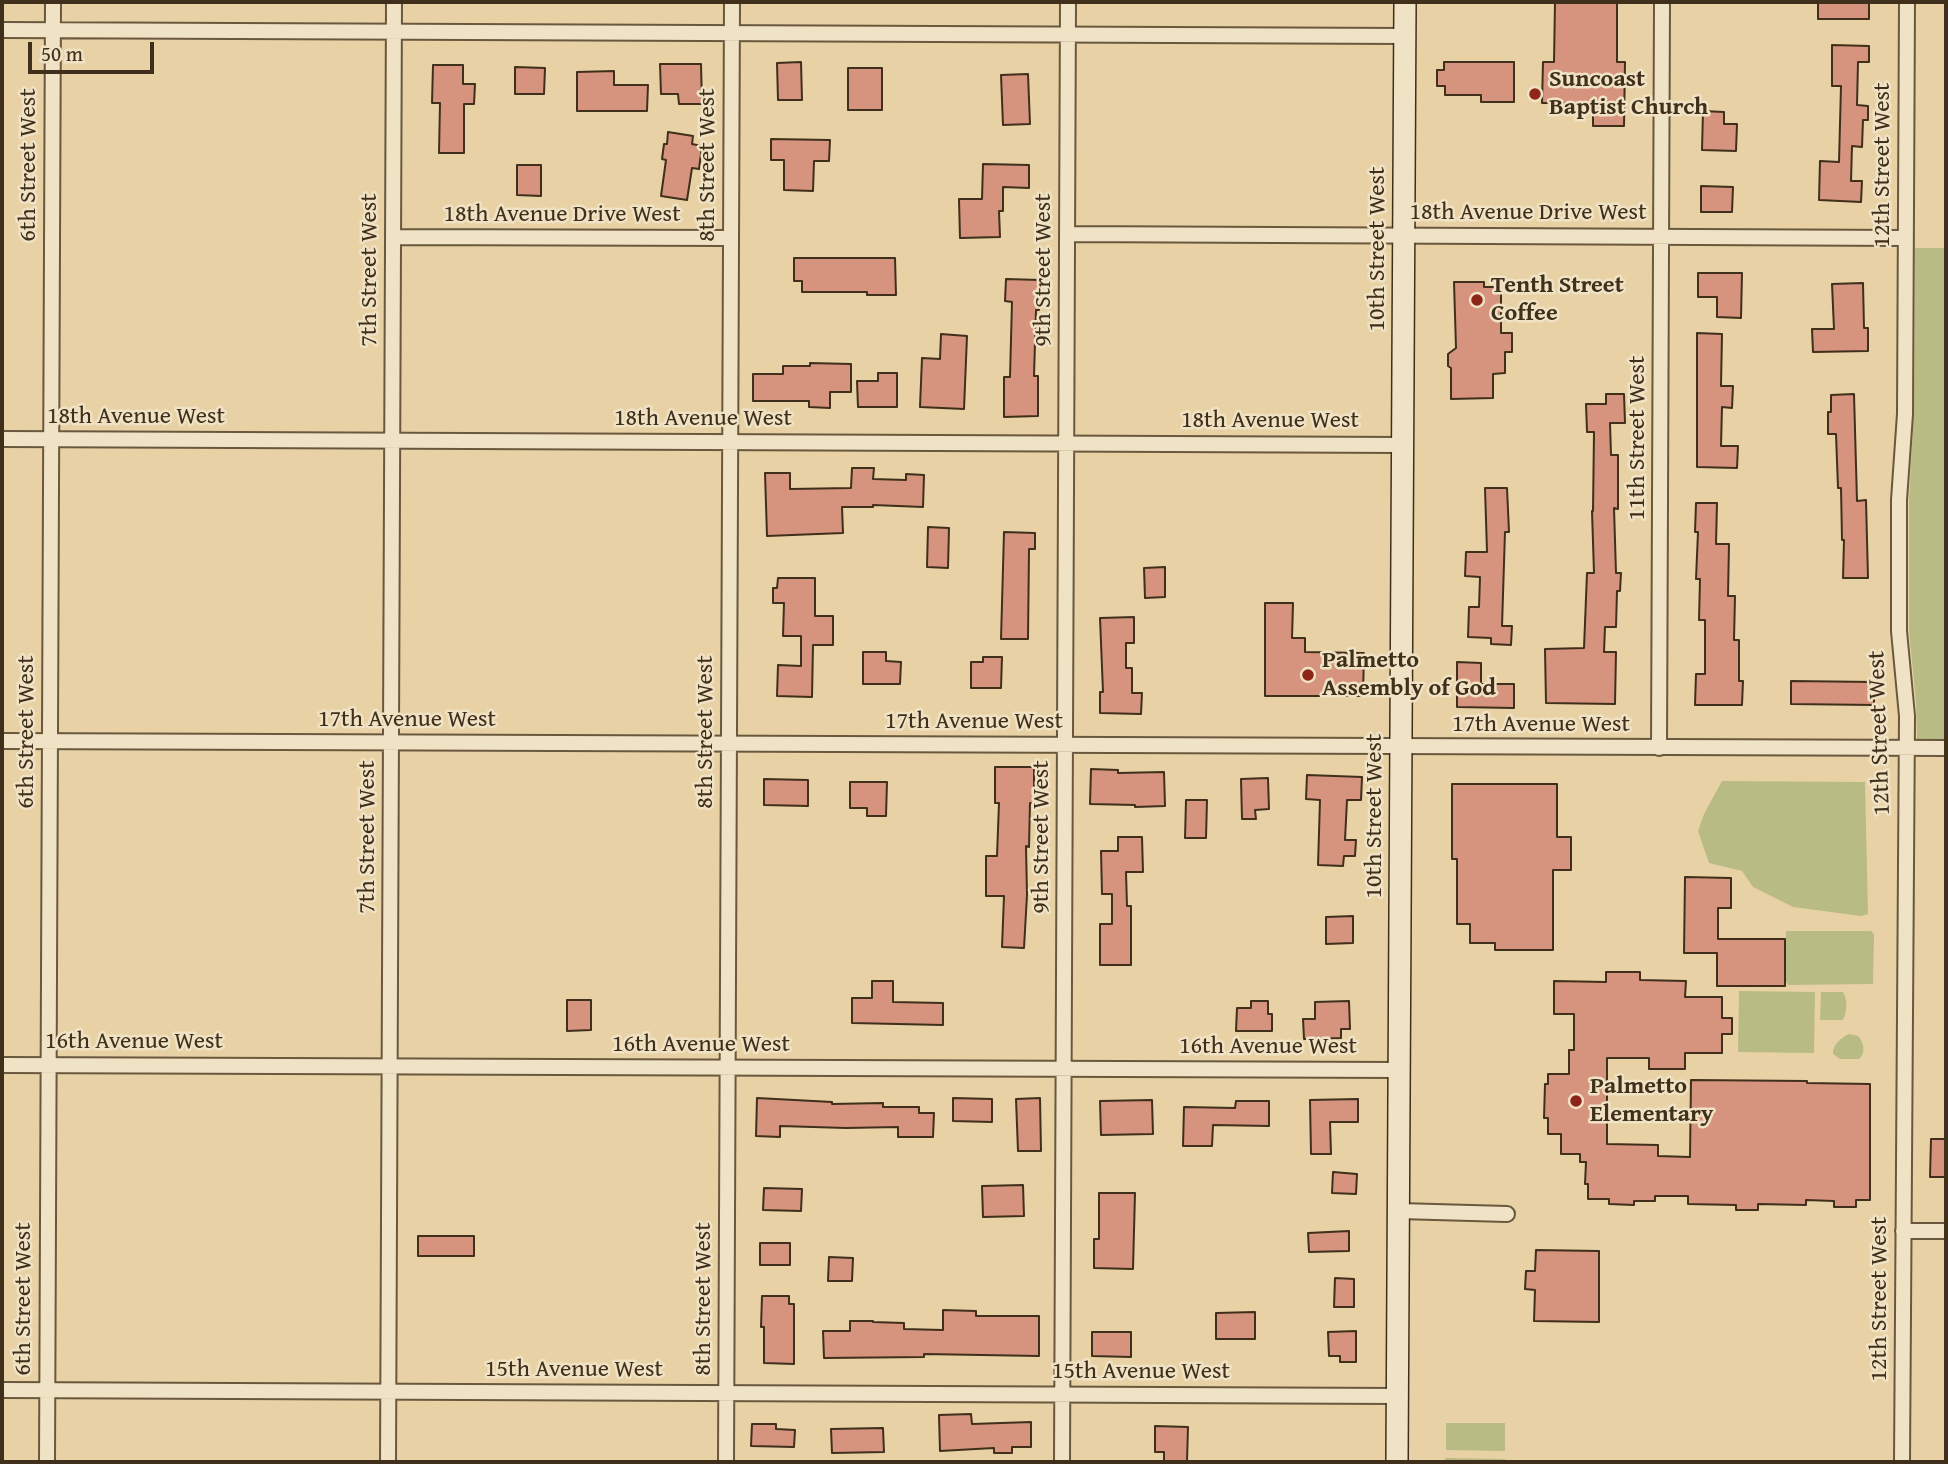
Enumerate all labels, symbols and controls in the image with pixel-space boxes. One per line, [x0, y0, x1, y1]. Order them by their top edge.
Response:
scale bar [32, 28, 158, 72]
text: 50 m [41, 38, 83, 69]
place label: Suncoast Baptist Church [1549, 66, 1708, 122]
street label: 12th Street West [1869, 82, 1897, 248]
marker: Suncoast Baptist Church [1527, 86, 1543, 102]
street label: 6th Street West [15, 88, 43, 242]
street label: 8th Street West [694, 88, 722, 242]
street label: 10th Street West [1364, 166, 1392, 332]
street label: 7th Street West [356, 193, 384, 347]
street label: 9th Street West [1030, 193, 1058, 347]
street label: 18th Avenue Drive West [1409, 199, 1647, 227]
street label: 18th Avenue Drive West [443, 201, 681, 229]
place label: Tenth Street Coffee [1491, 272, 1624, 328]
marker: Tenth Street Coffee [1469, 292, 1485, 308]
street label: 11th Street West [1624, 355, 1652, 521]
street label: 18th Avenue West [47, 403, 225, 431]
street label: 18th Avenue West [614, 405, 792, 433]
street label: 18th Avenue West [1181, 407, 1359, 435]
place label: Palmetto Assembly of God [1322, 647, 1496, 703]
street label: 12th Street West [1863, 650, 1897, 816]
street label: 6th Street West [13, 655, 41, 809]
street label: 8th Street West [692, 655, 720, 809]
marker: Palmetto Assembly of God [1300, 667, 1316, 683]
street label: 17th Avenue West [318, 706, 496, 734]
street label: 17th Avenue West [885, 708, 1063, 736]
street label: 17th Avenue West [1452, 711, 1630, 739]
street label: 10th Street West [1361, 733, 1389, 899]
street label: 7th Street West [354, 760, 382, 914]
street label: 9th Street West [1028, 760, 1056, 914]
street label: 16th Avenue West [45, 1028, 223, 1056]
street label: 16th Avenue West [612, 1031, 790, 1059]
street label: 16th Avenue West [1179, 1033, 1357, 1061]
place label: Palmetto Elementary [1590, 1073, 1713, 1129]
marker: Palmetto Elementary [1568, 1093, 1584, 1109]
street label: 12th Street West [1866, 1216, 1894, 1382]
street label: 6th Street West [10, 1222, 38, 1376]
street label: 8th Street West [690, 1222, 718, 1376]
street label: 15th Avenue West [485, 1356, 663, 1384]
street label: 15th Avenue West [1052, 1358, 1230, 1386]

